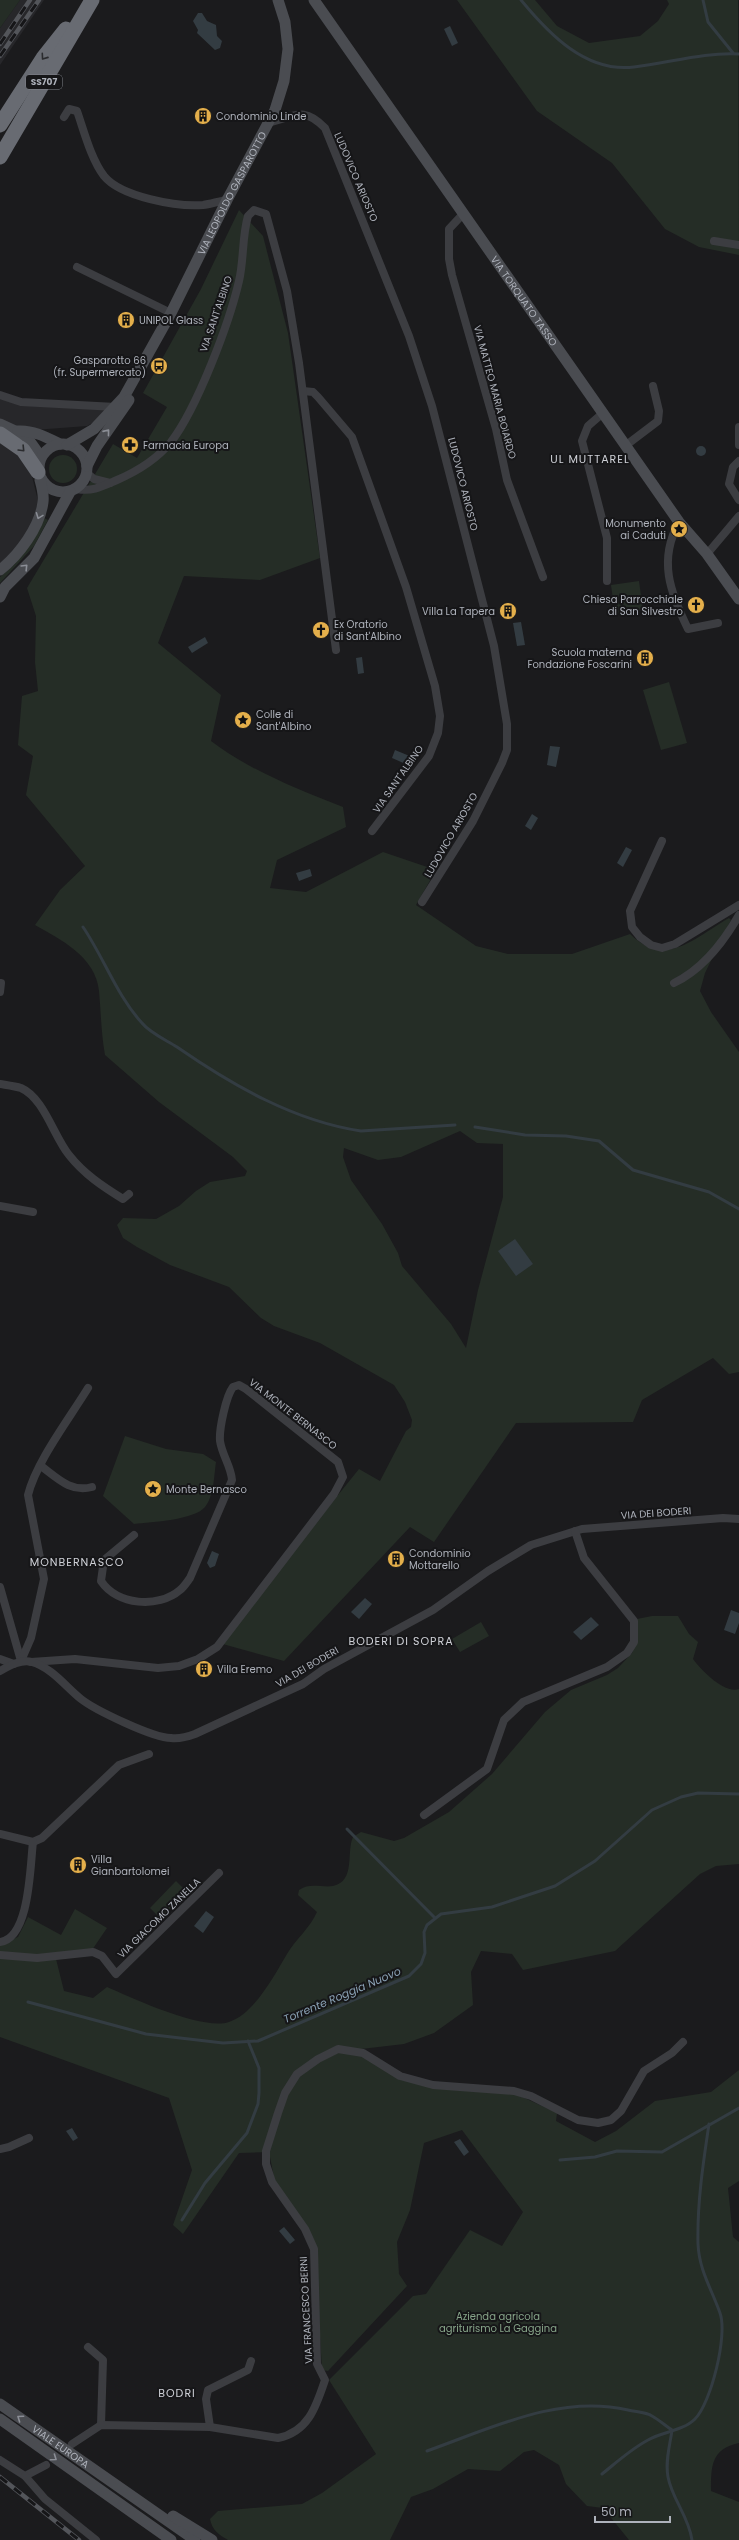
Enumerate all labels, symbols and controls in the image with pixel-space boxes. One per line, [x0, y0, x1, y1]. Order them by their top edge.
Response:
one-way arrow [41, 53, 49, 60]
road number: SS707 [26, 75, 62, 89]
building icon: Condominio Linde [193, 106, 213, 126]
place label: Condominio Linde [216, 109, 307, 124]
street label: VIA LEOPOLDO GASPAROTTO [194, 128, 270, 257]
street label: LUDOVICO ARIOSTO [330, 130, 382, 224]
street label: VIA TORQUATO TASSO [487, 253, 561, 349]
street label: VIA SANT'ALBINO [196, 274, 236, 354]
building icon: UNIPOL Glass [116, 310, 136, 330]
place label: UNIPOL Glass [139, 313, 203, 328]
street label: VIA MATTEO MARIA BOIARDO [470, 323, 520, 461]
place label: Gasparotto 66 (fr. Supermercato) [53, 353, 146, 380]
bus stop icon: Gasparotto 66 (fr. Supermercato) [149, 356, 169, 376]
one-way arrow [102, 430, 109, 437]
pharmacy icon: Farmacia Europa [120, 435, 140, 455]
street label: LUDOVICO ARIOSTO [444, 436, 482, 532]
place label: Farmacia Europa [143, 438, 229, 453]
one-way arrow [18, 444, 25, 452]
district label: UL MUTTAREL [550, 451, 630, 467]
one-way arrow [35, 512, 43, 519]
place label: Monumento ai Caduti [605, 516, 666, 543]
place icon: Monumento ai Caduti [669, 519, 689, 539]
one-way arrow [20, 564, 28, 572]
place label: Chiesa Parrocchiale di San Silvestro [583, 592, 683, 619]
church icon: Chiesa Parrocchiale di San Silvestro [686, 595, 706, 615]
building icon: Villa La Tapera [498, 601, 518, 621]
place label: Villa La Tapera [422, 604, 495, 619]
place label: Ex Oratorio di Sant'Albino [334, 617, 401, 644]
church icon: Ex Oratorio di Sant'Albino [311, 620, 331, 640]
place label: Scuola materna Fondazione Foscarini [527, 645, 632, 672]
building icon: Scuola materna Fondazione Foscarini [635, 648, 655, 668]
place label: Colle di Sant'Albino [256, 707, 311, 734]
place icon: Colle di Sant'Albino [233, 710, 253, 730]
street label: VIA SANT'ALBINO [369, 742, 427, 816]
street label: LUDOVICO ARIOSTO [421, 790, 482, 880]
street label: VIA MONTE BERNASCO [246, 1375, 340, 1453]
place icon: Monte Bernasco [143, 1479, 163, 1499]
place label: Monte Bernasco [166, 1482, 247, 1497]
street label: VIA DEI BODERI [620, 1503, 692, 1523]
place label: Condominio Mottarello [409, 1546, 471, 1573]
building icon: Condominio Mottarello [386, 1549, 406, 1569]
district label: MONBERNASCO [30, 1554, 124, 1570]
district label: BODERI DI SOPRA [348, 1633, 454, 1649]
street label: VIA DEI BODERI [273, 1643, 341, 1691]
building icon: Villa Eremo [194, 1659, 214, 1679]
place label: Villa Eremo [217, 1662, 272, 1677]
place label: Villa Gianbartolomei [91, 1852, 170, 1879]
building icon: Villa Gianbartolomei [68, 1855, 88, 1875]
street label: VIA GIACOMO ZANELLA [114, 1874, 204, 1962]
water label: Torrente Roggia Nuovo [281, 1963, 403, 2027]
street label: VIA FRANCESCO BERNI [296, 2256, 316, 2364]
park label: Azienda agricola agriturismo La Gaggina [439, 2309, 557, 2336]
district label: BODRI [158, 2385, 196, 2401]
one-way arrow [17, 2415, 24, 2423]
street label: VIALE EUROPA [29, 2421, 92, 2472]
one-way arrow [50, 2453, 57, 2460]
scale bar [595, 2498, 670, 2524]
text: 50 m [601, 2503, 632, 2520]

